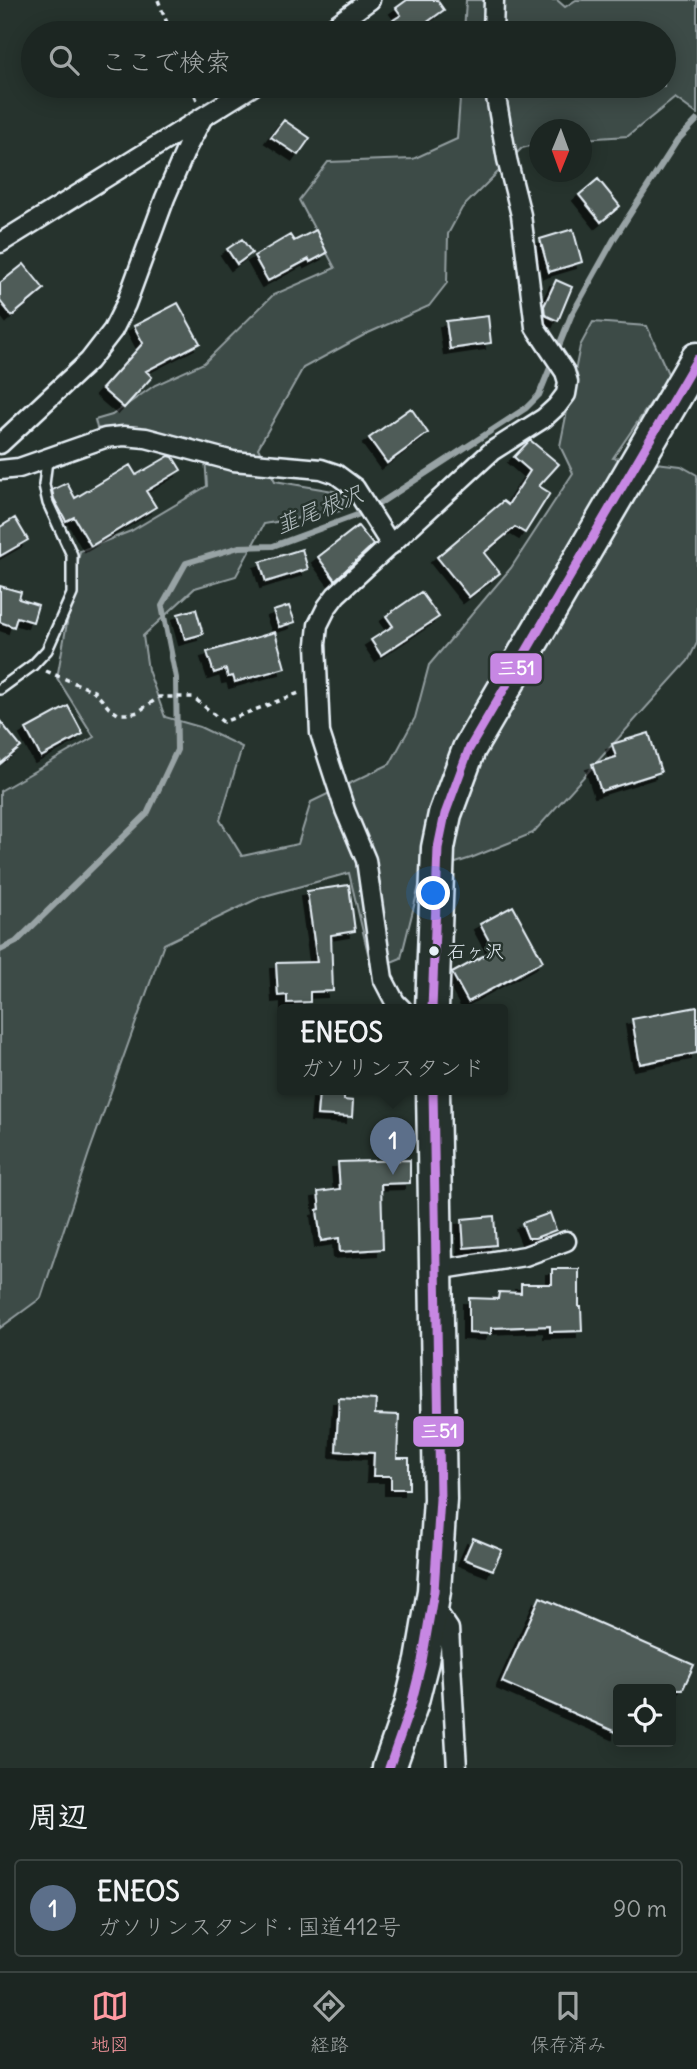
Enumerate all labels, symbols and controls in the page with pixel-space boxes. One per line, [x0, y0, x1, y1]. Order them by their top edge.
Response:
search box [21, 21, 676, 98]
icon: search [45, 41, 83, 79]
text: ここで検索 [101, 45, 231, 78]
north arrow [529, 119, 592, 182]
water label: 韮尾根沢 [271, 478, 368, 540]
line badge: 三51 [489, 652, 543, 685]
text: 三51 [497, 656, 535, 680]
your location [416, 876, 450, 910]
place label: 石ヶ沢 [447, 939, 504, 963]
marker: 石ヶ沢 [427, 944, 441, 958]
popup [277, 1004, 508, 1095]
text: ENEOS [300, 1016, 383, 1049]
text: ガソリンスタンド [300, 1053, 485, 1082]
pin: 1 [370, 1117, 416, 1175]
line badge: 三51 [412, 1415, 465, 1448]
text: 三51 [420, 1419, 458, 1443]
map controls [613, 1684, 676, 1747]
button: locate [613, 1684, 676, 1747]
text: 周辺 [28, 1797, 88, 1835]
text: ENEOS [97, 1875, 180, 1908]
text: 1 [48, 1894, 58, 1923]
text: 90 m [613, 1894, 667, 1923]
text: ガソリンスタンド · 国道412号 [97, 1912, 401, 1941]
tab: 地図 [91, 1987, 129, 2056]
tab: 経路 [310, 1987, 348, 2056]
tab: 保存済み [530, 1987, 606, 2056]

